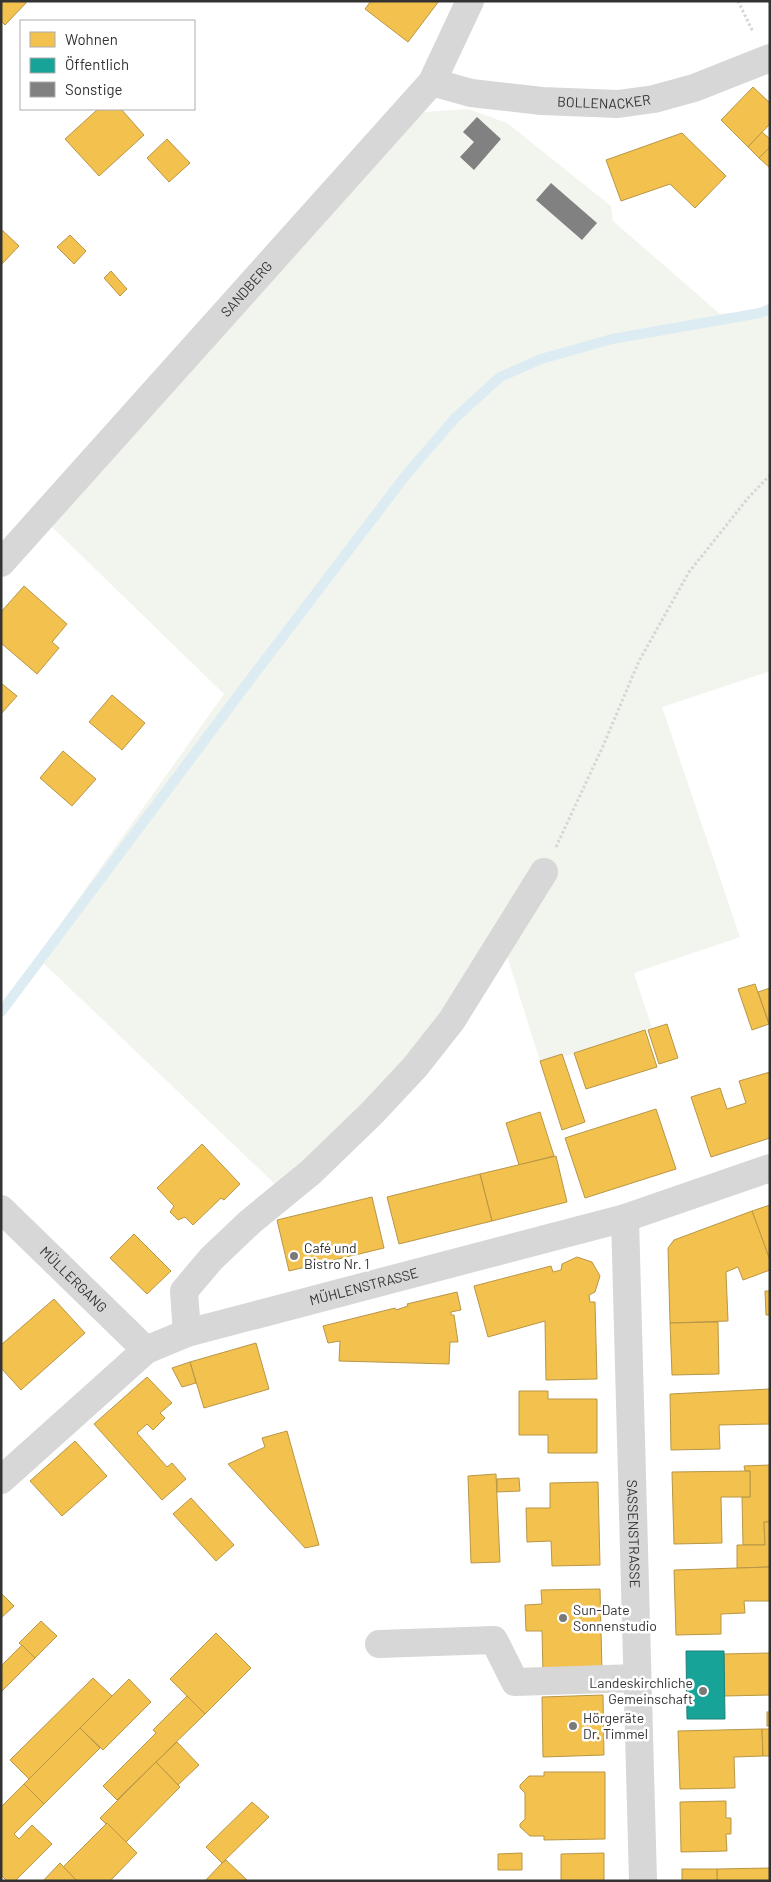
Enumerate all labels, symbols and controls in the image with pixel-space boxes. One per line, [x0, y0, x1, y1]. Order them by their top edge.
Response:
legend [20, 20, 195, 110]
text: Wohnen [65, 30, 118, 48]
text: Öffentlich [65, 55, 129, 73]
text: Sonstige [65, 80, 123, 98]
street label: BOLLENACKER [557, 91, 652, 112]
street label: SANDBERG [217, 257, 276, 320]
place label: Café und Bistro Nr. 1 [304, 1239, 369, 1272]
street label: MÜLLERGANG [37, 1243, 111, 1316]
marker: Café und Bistro Nr. 1 [288, 1250, 300, 1262]
street label: MÜHLENSTRASSE [307, 1264, 420, 1309]
street label: SASSENSTRASSE [624, 1479, 644, 1588]
place label: Sun-Date Sonnenstudio [573, 1601, 657, 1634]
marker: Sun-Date Sonnenstudio [557, 1612, 569, 1624]
place label: Landeskirchliche Gemeinschaft [589, 1674, 693, 1707]
marker: Landeskirchliche Gemeinschaft [697, 1685, 709, 1697]
place label: Hörgeräte Dr. Timmel [583, 1709, 648, 1742]
marker: Hörgeräte Dr. Timmel [567, 1720, 579, 1732]

